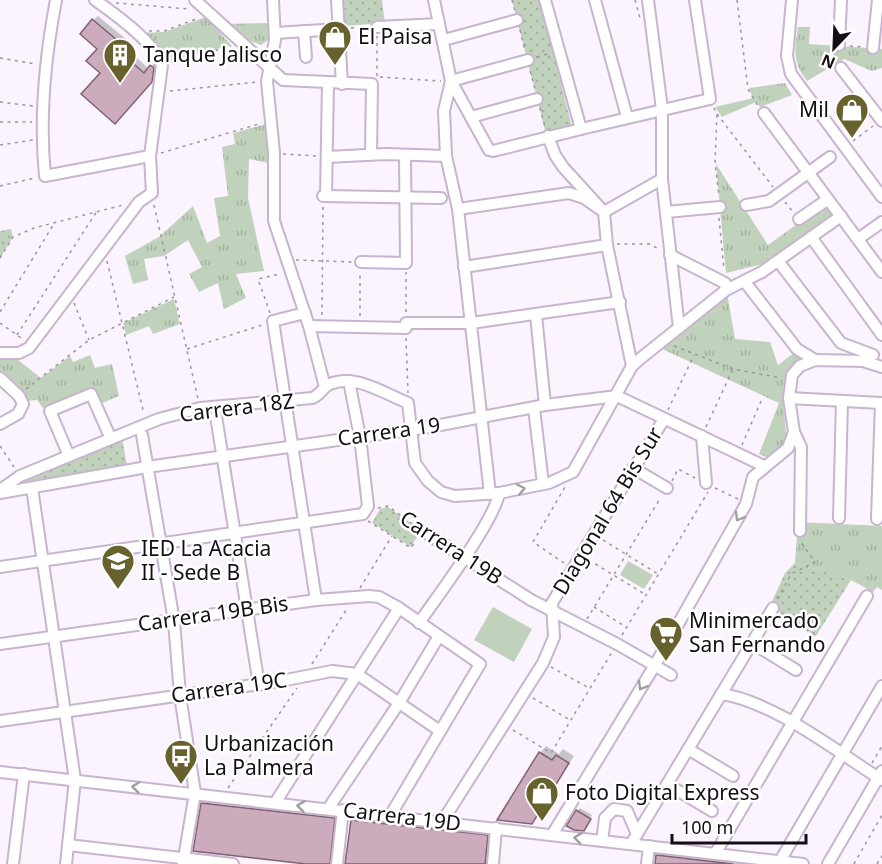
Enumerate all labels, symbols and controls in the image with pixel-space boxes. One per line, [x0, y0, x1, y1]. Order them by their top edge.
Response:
north arrow [804, 18, 864, 78]
shop icon: El Paisa [317, 19, 353, 66]
place label: El Paisa [358, 22, 432, 50]
building icon: Tanque Jalisco [102, 37, 138, 84]
place label: Tanque Jalisco [143, 40, 282, 68]
text: N [818, 49, 838, 74]
shop icon: Mil [834, 92, 870, 139]
place label: Mil [799, 95, 829, 123]
street label: Carrera 18Z [178, 386, 296, 428]
street label: Carrera 19 [336, 410, 442, 452]
street label: Diagonal 64 Bis Sur [546, 421, 669, 600]
one-way arrow [516, 483, 526, 496]
street label: Carrera 19B [395, 504, 508, 591]
one-way arrow [735, 511, 746, 521]
place label: IED La Acacia II - Sede B [141, 534, 271, 586]
school or university icon: IED La Acacia II - Sede B [100, 543, 136, 590]
street label: Carrera 19B Bis [136, 589, 290, 637]
place label: Minimercado San Fernando [689, 606, 826, 658]
supermarket icon: Minimercado San Fernando [648, 615, 684, 662]
street label: Carrera 19C [169, 665, 289, 709]
one-way arrow [638, 680, 649, 690]
place label: Urbanización La Palmera [204, 729, 334, 781]
bus stop icon: Urbanización La Palmera [163, 738, 199, 785]
shop icon: Foto Digital Express [524, 775, 560, 822]
place label: Foto Digital Express [565, 778, 760, 806]
one-way arrow [132, 781, 141, 794]
street label: Carrera 19D [342, 795, 463, 837]
one-way arrow [296, 800, 305, 812]
scale bar [672, 807, 806, 845]
text: 100 m [681, 815, 733, 839]
one-way arrow [573, 832, 583, 845]

